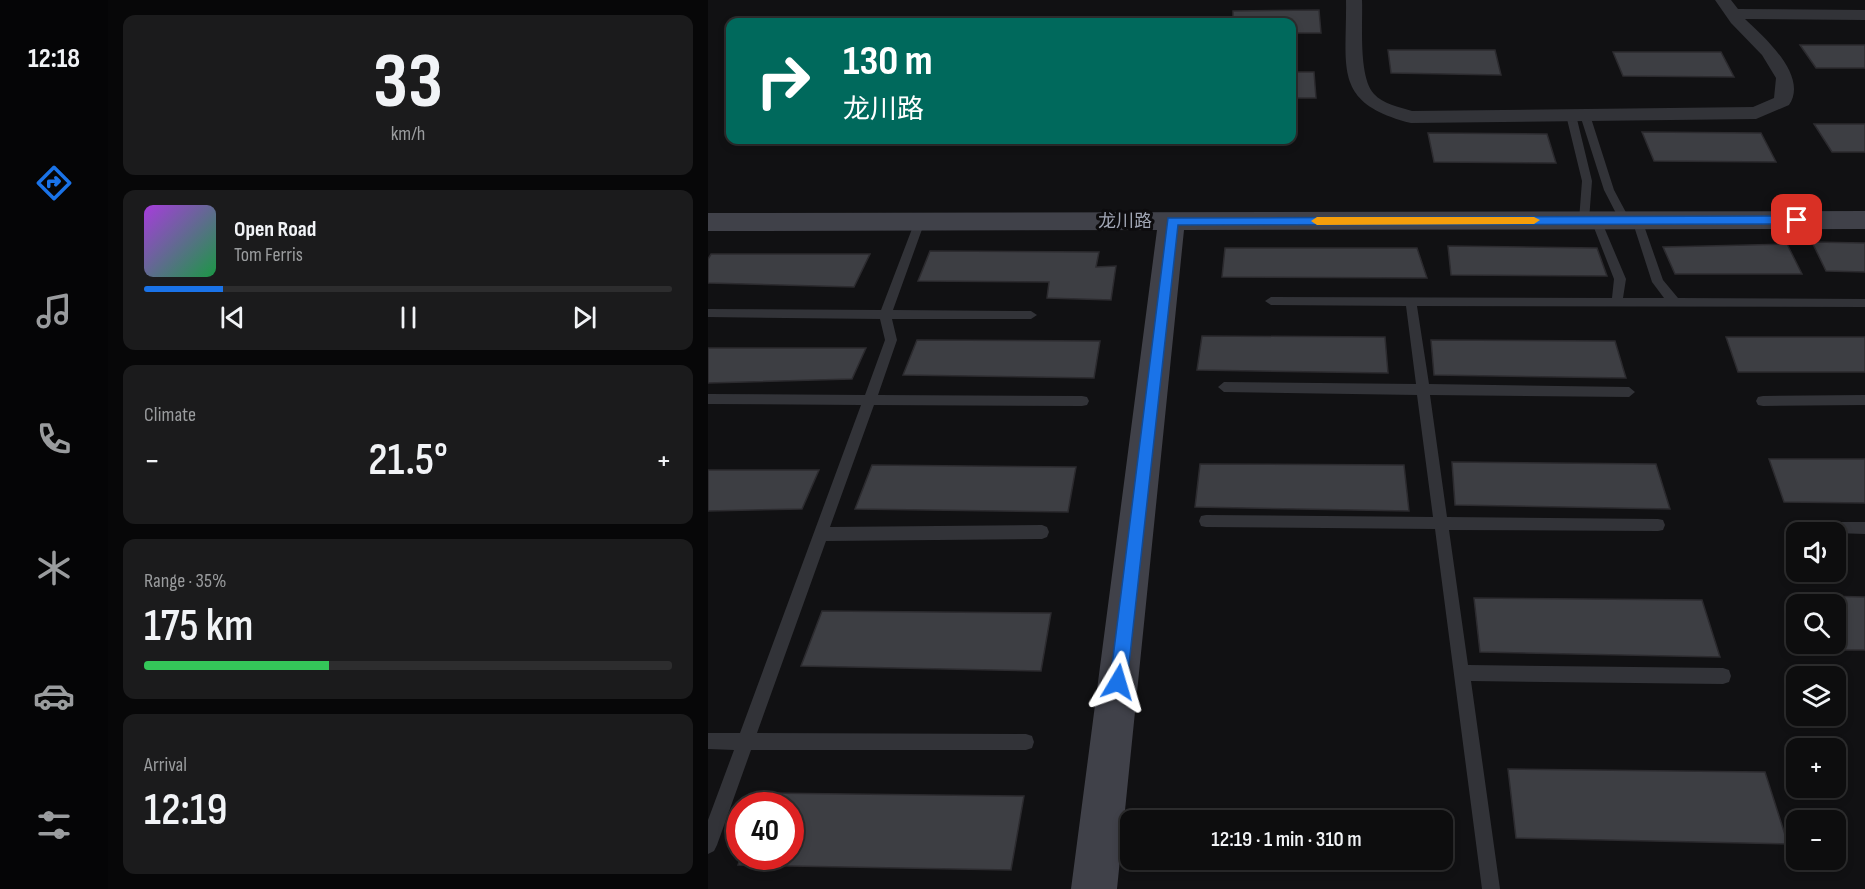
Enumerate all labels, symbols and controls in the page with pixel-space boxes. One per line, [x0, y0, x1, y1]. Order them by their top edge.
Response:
text: 33 [373, 36, 443, 129]
text: 130 m [843, 36, 933, 87]
icon: right [744, 42, 822, 120]
text: 12:18 [28, 43, 80, 75]
text: 龙川路 [843, 94, 924, 126]
text: km/h [391, 122, 425, 146]
icon: directions [33, 162, 75, 204]
pin [1771, 194, 1822, 245]
icon: arrive [1780, 203, 1813, 236]
street label: 龙川路 [1098, 211, 1152, 232]
text: Open Road [234, 216, 316, 243]
text: Tom Ferris [234, 243, 303, 267]
icon: music [33, 290, 75, 332]
icon: previous [216, 301, 249, 334]
icon: pause [392, 301, 425, 334]
icon: next [568, 301, 601, 334]
text: Climate [144, 403, 196, 427]
icon: phone [33, 418, 75, 460]
text: 21.5° [368, 433, 448, 488]
text: − [144, 441, 160, 481]
text: + [656, 441, 672, 481]
map controls [1786, 522, 1846, 870]
button: sound [1786, 522, 1846, 582]
icon: climate [33, 547, 75, 589]
text: Range · 35% [144, 569, 226, 593]
button: search [1786, 594, 1846, 654]
text: 175 km [144, 599, 253, 654]
position arrow [1086, 650, 1150, 714]
button: layers [1786, 666, 1846, 726]
icon: car [33, 675, 75, 717]
button: + [1786, 738, 1846, 798]
text: Arrival [144, 753, 187, 777]
text: 12:19 [144, 783, 228, 838]
speed limit sign: 40 [726, 792, 804, 870]
icon: filters [33, 804, 75, 846]
button: − [1786, 810, 1846, 870]
text: 12:19 · 1 min · 310 m [1211, 826, 1362, 853]

